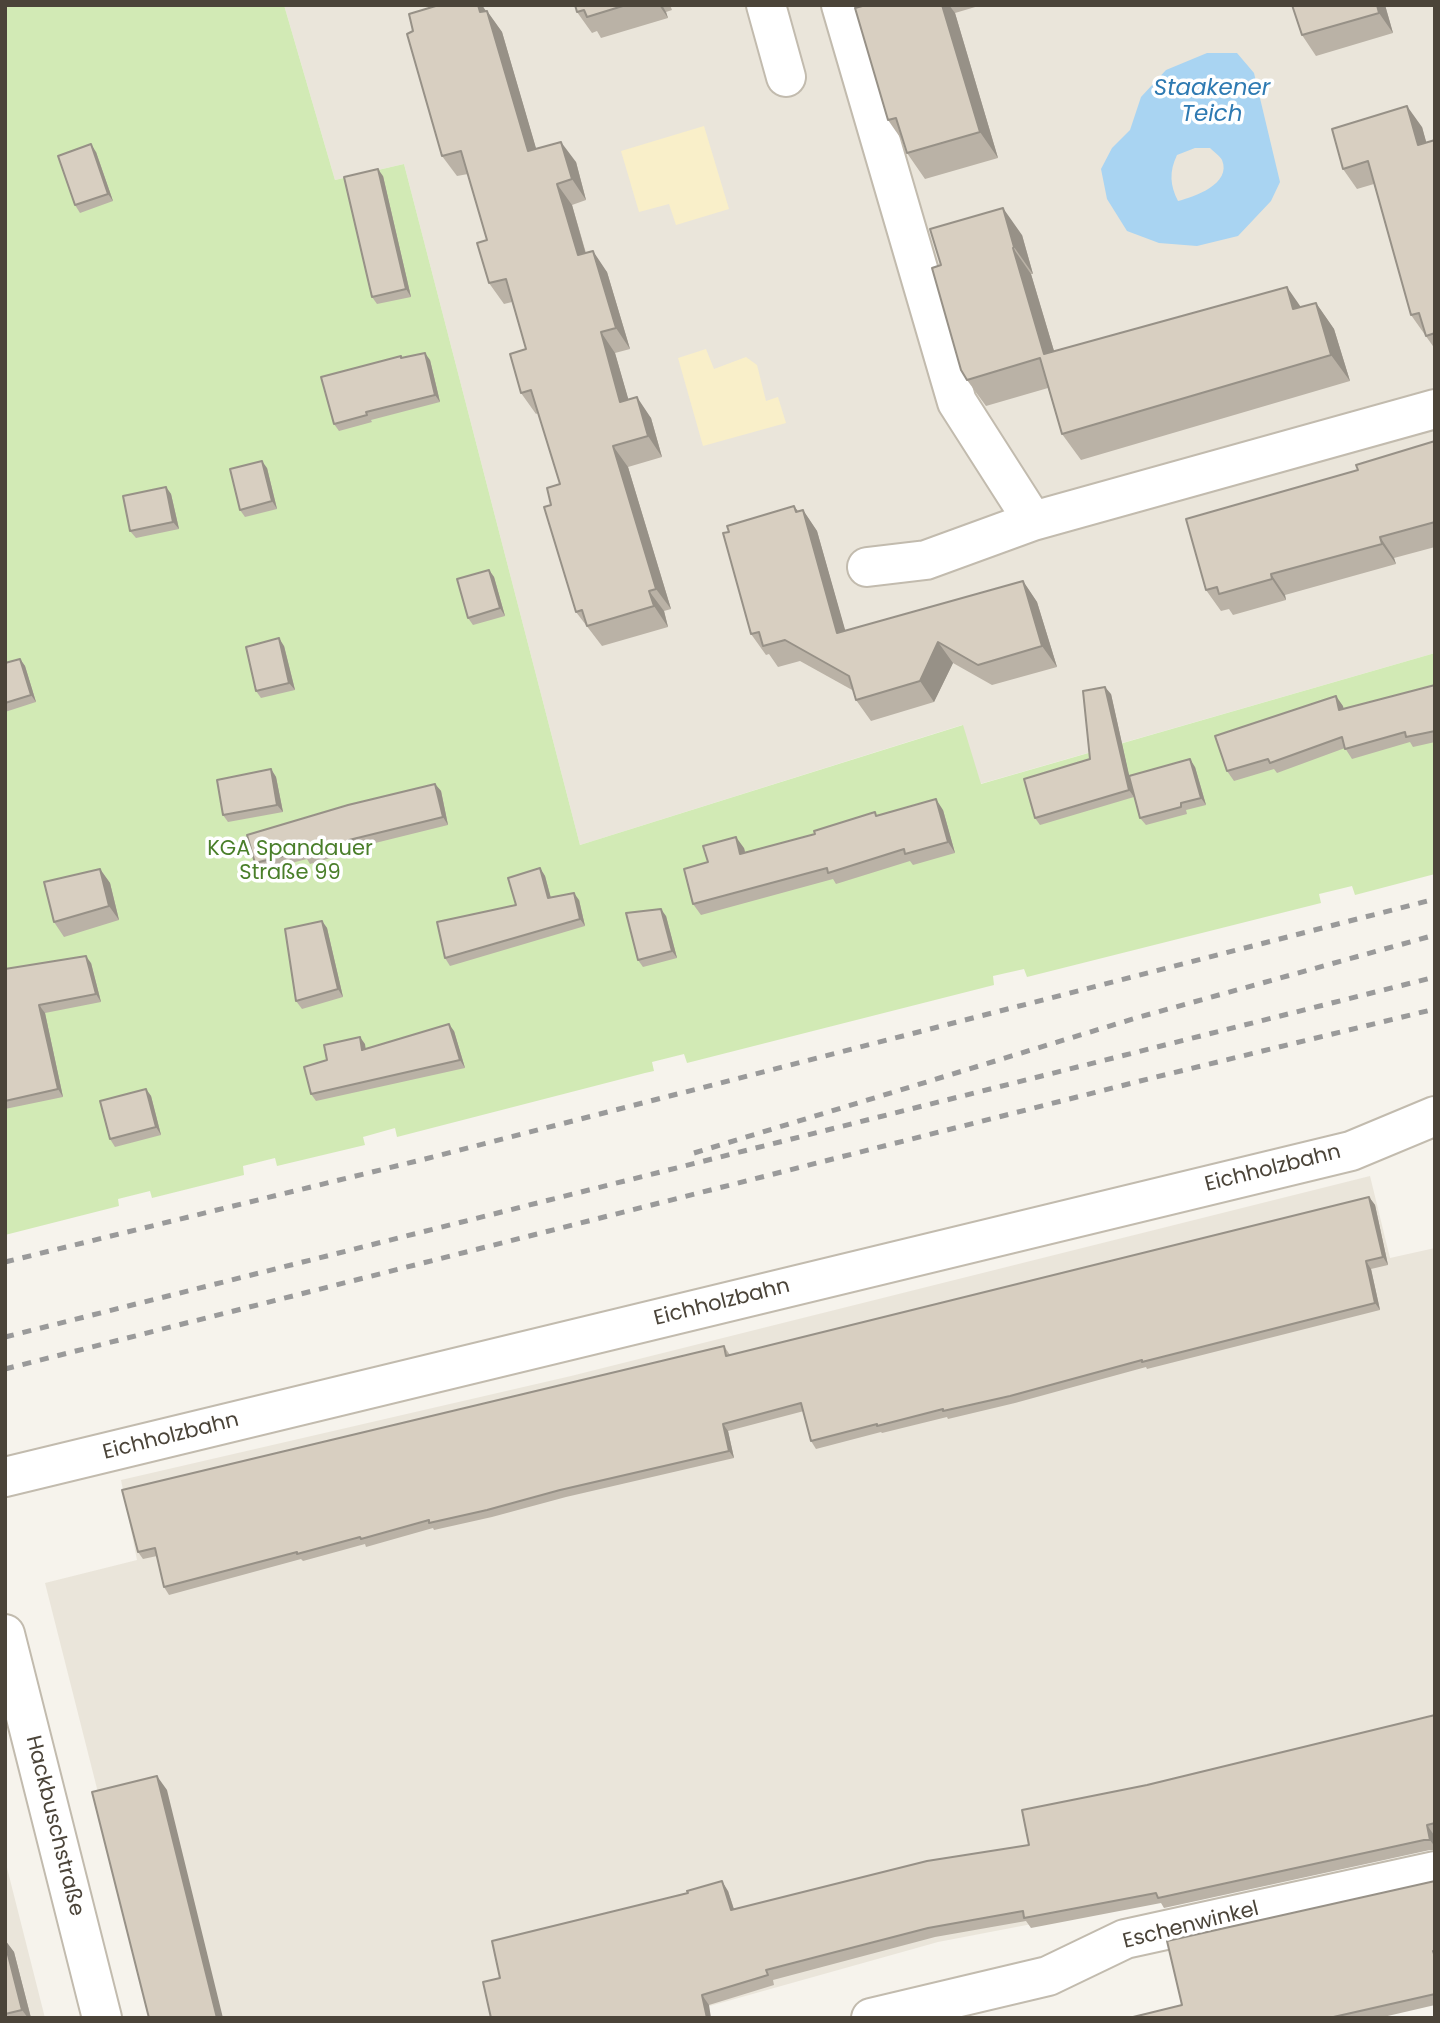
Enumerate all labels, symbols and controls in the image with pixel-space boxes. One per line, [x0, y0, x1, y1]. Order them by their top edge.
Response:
water label: Staakener Teich [1154, 75, 1270, 129]
park label: KGA Spandauer Straße 99 [207, 837, 373, 887]
street label: Eichholzbahn [1203, 1140, 1343, 1198]
street label: Eichholzbahn [652, 1274, 792, 1332]
street label: Eichholzbahn [101, 1408, 241, 1466]
street label: Hackbuschstraße [19, 1733, 89, 1919]
street label: Eschenwinkel [1120, 1897, 1262, 1955]

